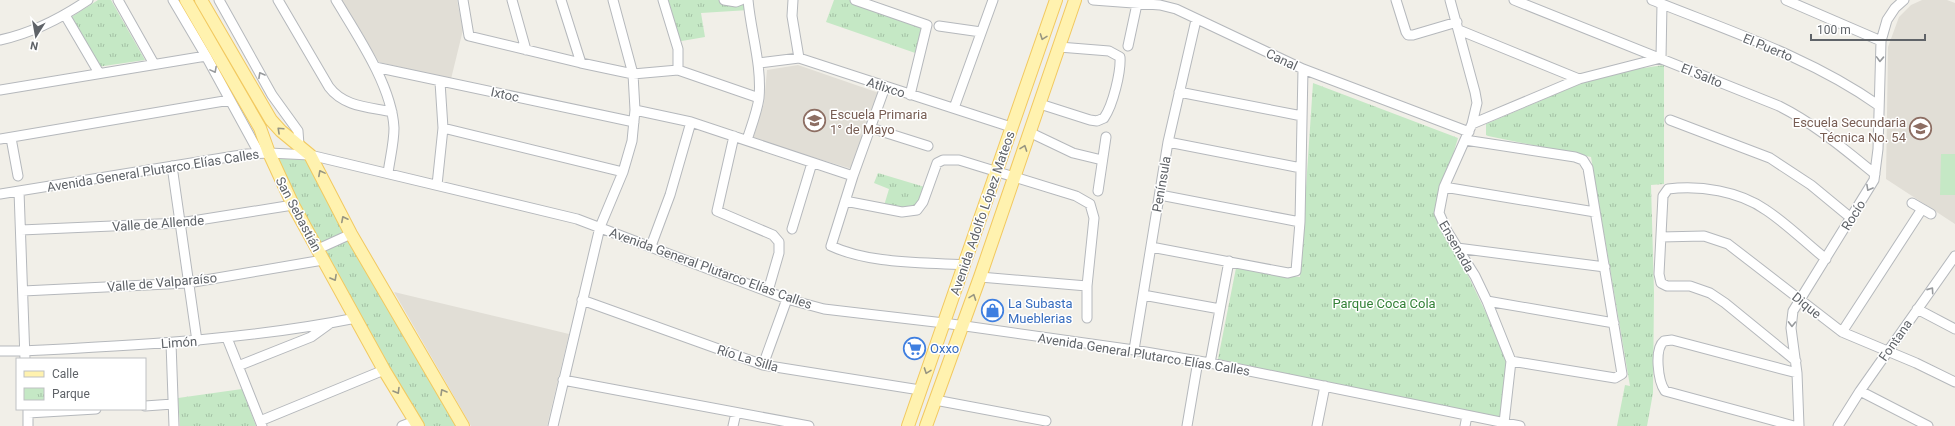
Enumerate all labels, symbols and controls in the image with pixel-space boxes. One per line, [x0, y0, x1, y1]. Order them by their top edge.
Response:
north arrow [16, 16, 56, 56]
scale bar [1811, 16, 1925, 42]
text: 100 m [1817, 23, 1851, 37]
street label: El Puerto [1741, 31, 1795, 64]
one-way arrow [1040, 33, 1048, 40]
text: N [29, 38, 39, 52]
street label: Canal [1264, 46, 1300, 73]
one-way arrow [1876, 56, 1884, 62]
street label: El Salto [1679, 60, 1725, 91]
one-way arrow [209, 66, 216, 73]
one-way arrow [259, 72, 266, 79]
street label: Atlixco [865, 74, 907, 101]
street label: Ixtoc [489, 84, 520, 105]
place label: Escuela Primaria 1° de Mayo [830, 107, 927, 137]
school or university icon: Escuela Primaria 1° de Mayo [801, 108, 827, 134]
place label: Escuela Secundaria Técnica No. 54 [1793, 115, 1907, 145]
school or university icon: Escuela Secundaria Técnica No. 54 [1908, 116, 1934, 142]
one-way arrow [277, 127, 285, 134]
street label: Avenida Adolfo López Mateos [947, 129, 1018, 297]
one-way arrow [1019, 144, 1028, 151]
street label: Avenida General Plutarco Elías Calles [46, 146, 260, 195]
street label: Península [1149, 155, 1174, 213]
one-way arrow [318, 170, 326, 177]
street label: San Sebastián [273, 174, 325, 254]
one-way arrow [1867, 184, 1874, 191]
street label: Rocío [1838, 197, 1868, 233]
street label: Valle de Allende [112, 213, 205, 234]
one-way arrow [341, 216, 349, 223]
street label: Ensenada [1436, 218, 1477, 275]
street label: Avenida General Plutarco Elías Calles [607, 225, 814, 312]
street label: Valle de Valparaíso [107, 270, 218, 295]
one-way arrow [329, 274, 336, 281]
one-way arrow [1926, 287, 1933, 294]
street label: Dique [1789, 289, 1824, 322]
one-way arrow [968, 294, 976, 301]
place label: La Subasta Mueblerias [1008, 296, 1073, 326]
park label: Parque Coca Cola [1332, 296, 1436, 311]
shop icon: La Subasta Mueblerias [979, 297, 1005, 323]
street label: Fontana [1876, 317, 1915, 364]
one-way arrow [1788, 321, 1796, 327]
street label: Avenida General Plutarco Elías Calles [1037, 330, 1251, 379]
street label: Limón [160, 334, 198, 351]
supermarket icon: Oxxo [901, 335, 927, 361]
place label: Oxxo [930, 341, 959, 356]
street label: Río La Silla [715, 342, 780, 375]
legend [16, 358, 146, 410]
text: Calle [52, 367, 79, 381]
one-way arrow [923, 367, 931, 374]
text: Parque [52, 387, 90, 401]
one-way arrow [393, 387, 400, 394]
one-way arrow [441, 389, 448, 396]

